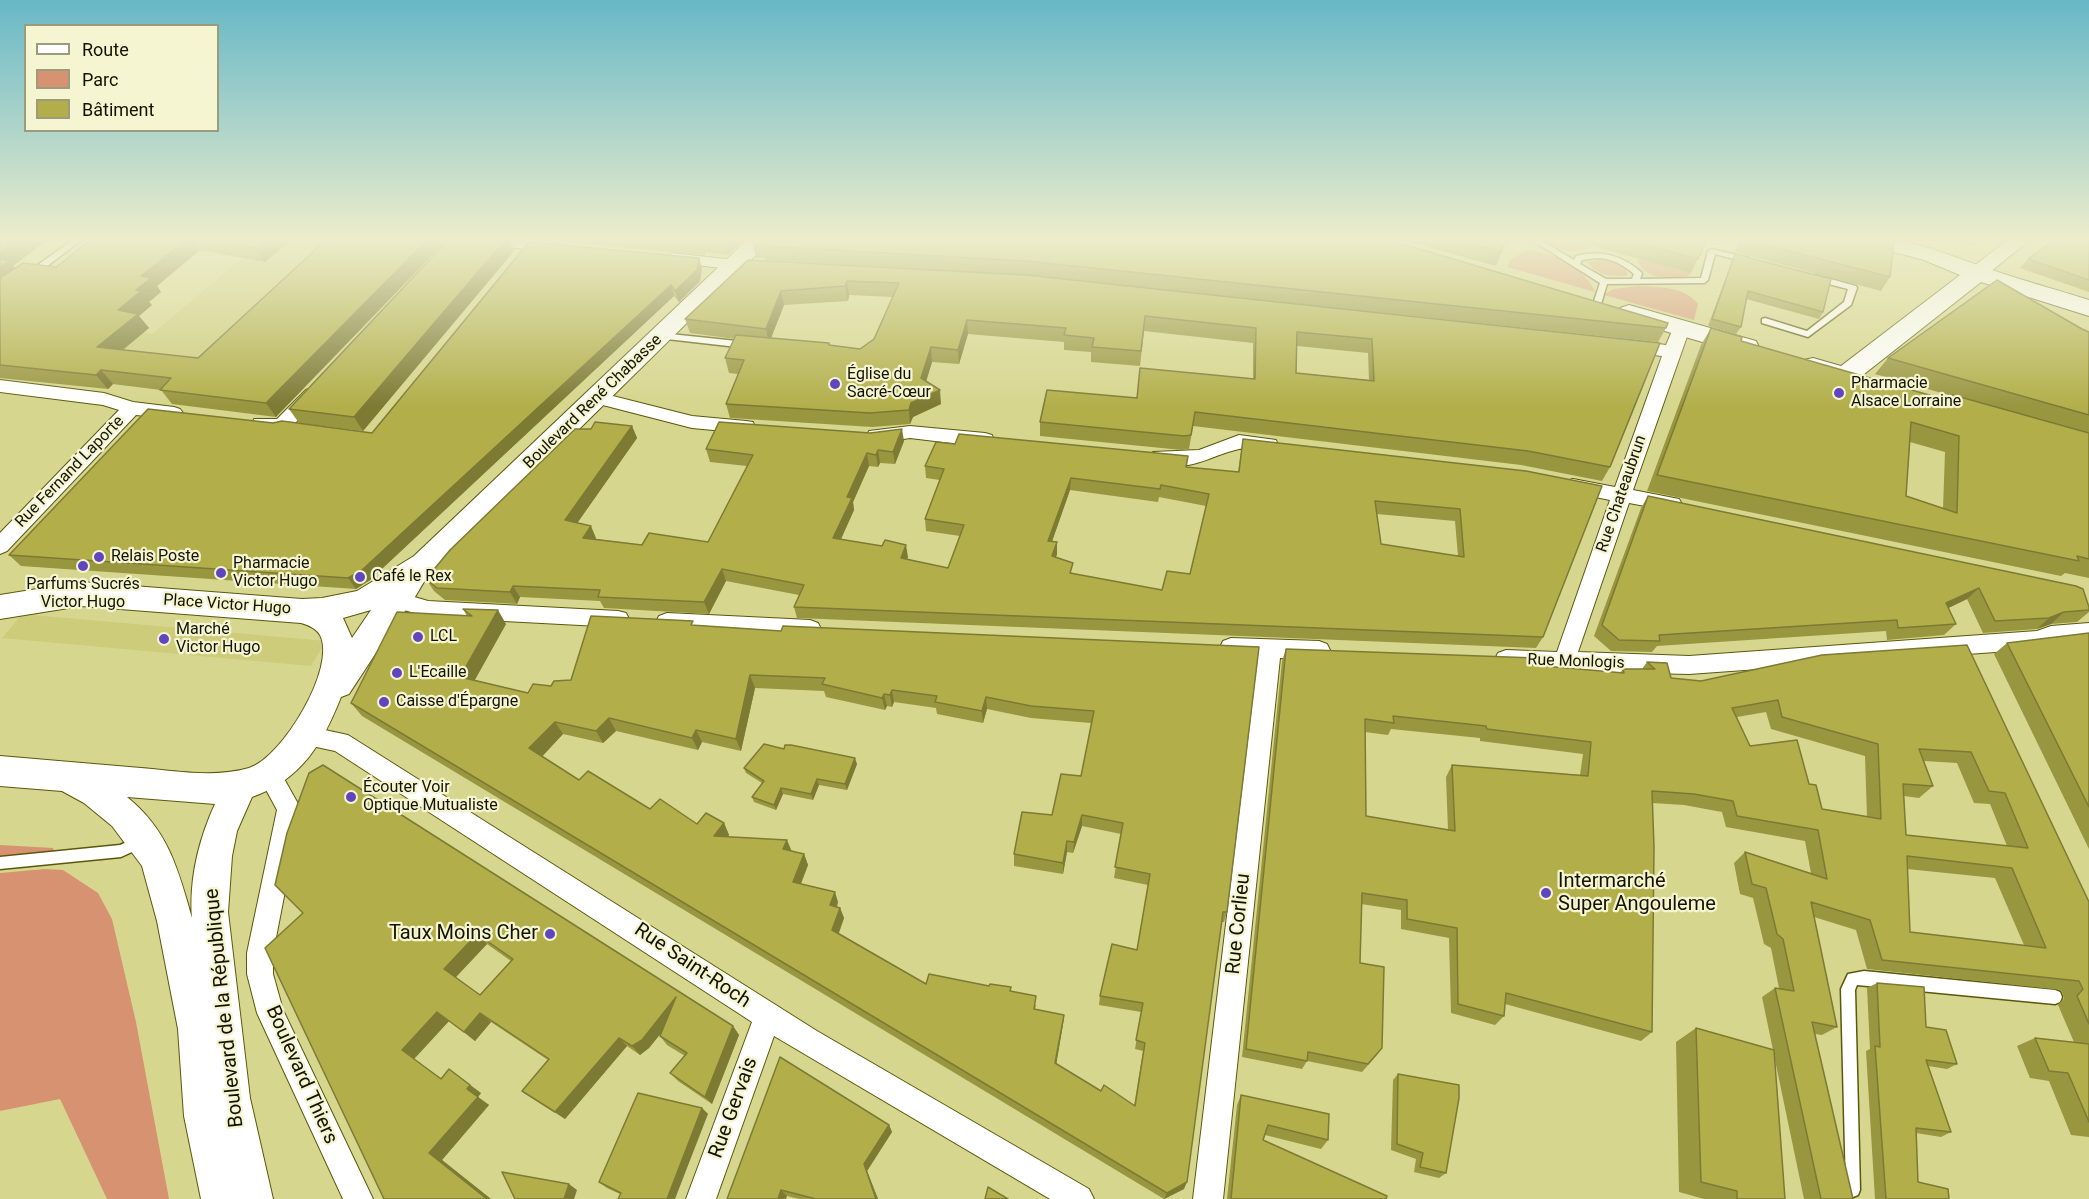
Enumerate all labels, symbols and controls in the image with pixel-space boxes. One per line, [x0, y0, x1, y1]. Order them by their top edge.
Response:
legend [24, 24, 219, 132]
text: Route [82, 39, 129, 60]
text: Parc [82, 69, 118, 90]
text: Bâtiment [82, 99, 154, 120]
street label: Boulevard René Chabasse [520, 331, 666, 473]
place label: Église du Sacré-Cœur [847, 365, 931, 403]
place label: Pharmacie Alsace Lorraine [1851, 374, 1961, 412]
marker: Église du Sacré-Cœur [828, 377, 842, 391]
marker: Pharmacie Alsace Lorraine [1832, 386, 1846, 400]
street label: Rue Fernand Laporte [12, 412, 128, 532]
street label: Rue Chateaubrun [1593, 433, 1651, 555]
place label: Relais Poste [111, 547, 199, 567]
marker: Relais Poste [92, 550, 106, 564]
place label: Pharmacie Victor Hugo [233, 554, 317, 592]
marker: Parfums Sucrés Victor Hugo [76, 559, 90, 573]
marker: Pharmacie Victor Hugo [214, 566, 228, 580]
place label: Café le Rex [372, 567, 452, 587]
marker: Café le Rex [353, 570, 367, 584]
place label: Parfums Sucrés Victor Hugo [26, 575, 140, 613]
street label: Place Victor Hugo [163, 591, 291, 619]
place label: Marché Victor Hugo [176, 620, 260, 658]
place label: LCL [430, 627, 457, 647]
marker: LCL [411, 630, 425, 644]
marker: Marché Victor Hugo [157, 632, 171, 646]
street label: Rue Monlogis [1527, 651, 1625, 673]
place label: L'Ecaille [409, 663, 467, 683]
marker: L'Ecaille [390, 666, 404, 680]
place label: Caisse d'Épargne [396, 692, 518, 712]
marker: Caisse d'Épargne [377, 695, 391, 709]
place label: Écouter Voir Optique Mutualiste [363, 778, 498, 816]
marker: Écouter Voir Optique Mutualiste [344, 790, 358, 804]
place label: Intermarché Super Angouleme [1558, 870, 1716, 917]
street label: Rue Corlieu [1222, 872, 1256, 976]
marker: Intermarché Super Angouleme [1539, 886, 1553, 900]
street label: Boulevard de la République [201, 887, 249, 1129]
street label: Rue Saint-Roch [629, 918, 755, 1014]
place label: Taux Moins Cher [389, 922, 538, 946]
marker: Taux Moins Cher [543, 927, 557, 941]
street label: Boulevard Thiers [260, 1002, 342, 1148]
street label: Rue Gervais [705, 1054, 763, 1162]

